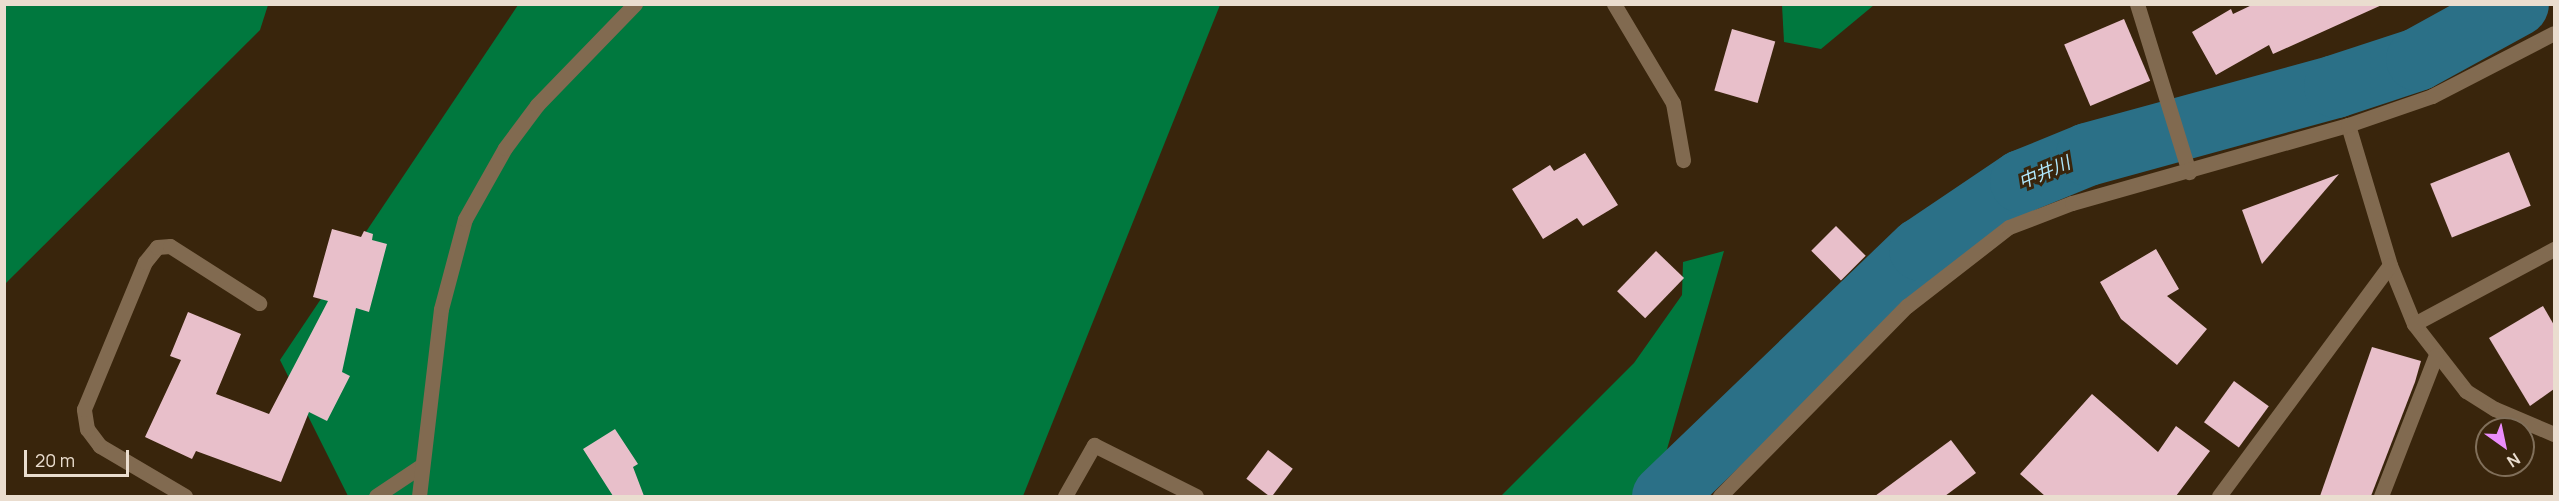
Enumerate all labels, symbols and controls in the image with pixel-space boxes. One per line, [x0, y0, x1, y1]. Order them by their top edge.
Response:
water label: 中井川 [2015, 152, 2073, 192]
north arrow [2475, 417, 2535, 477]
scale bar [27, 438, 132, 476]
text: 20 m [35, 448, 75, 472]
text: N [2503, 448, 2525, 473]

